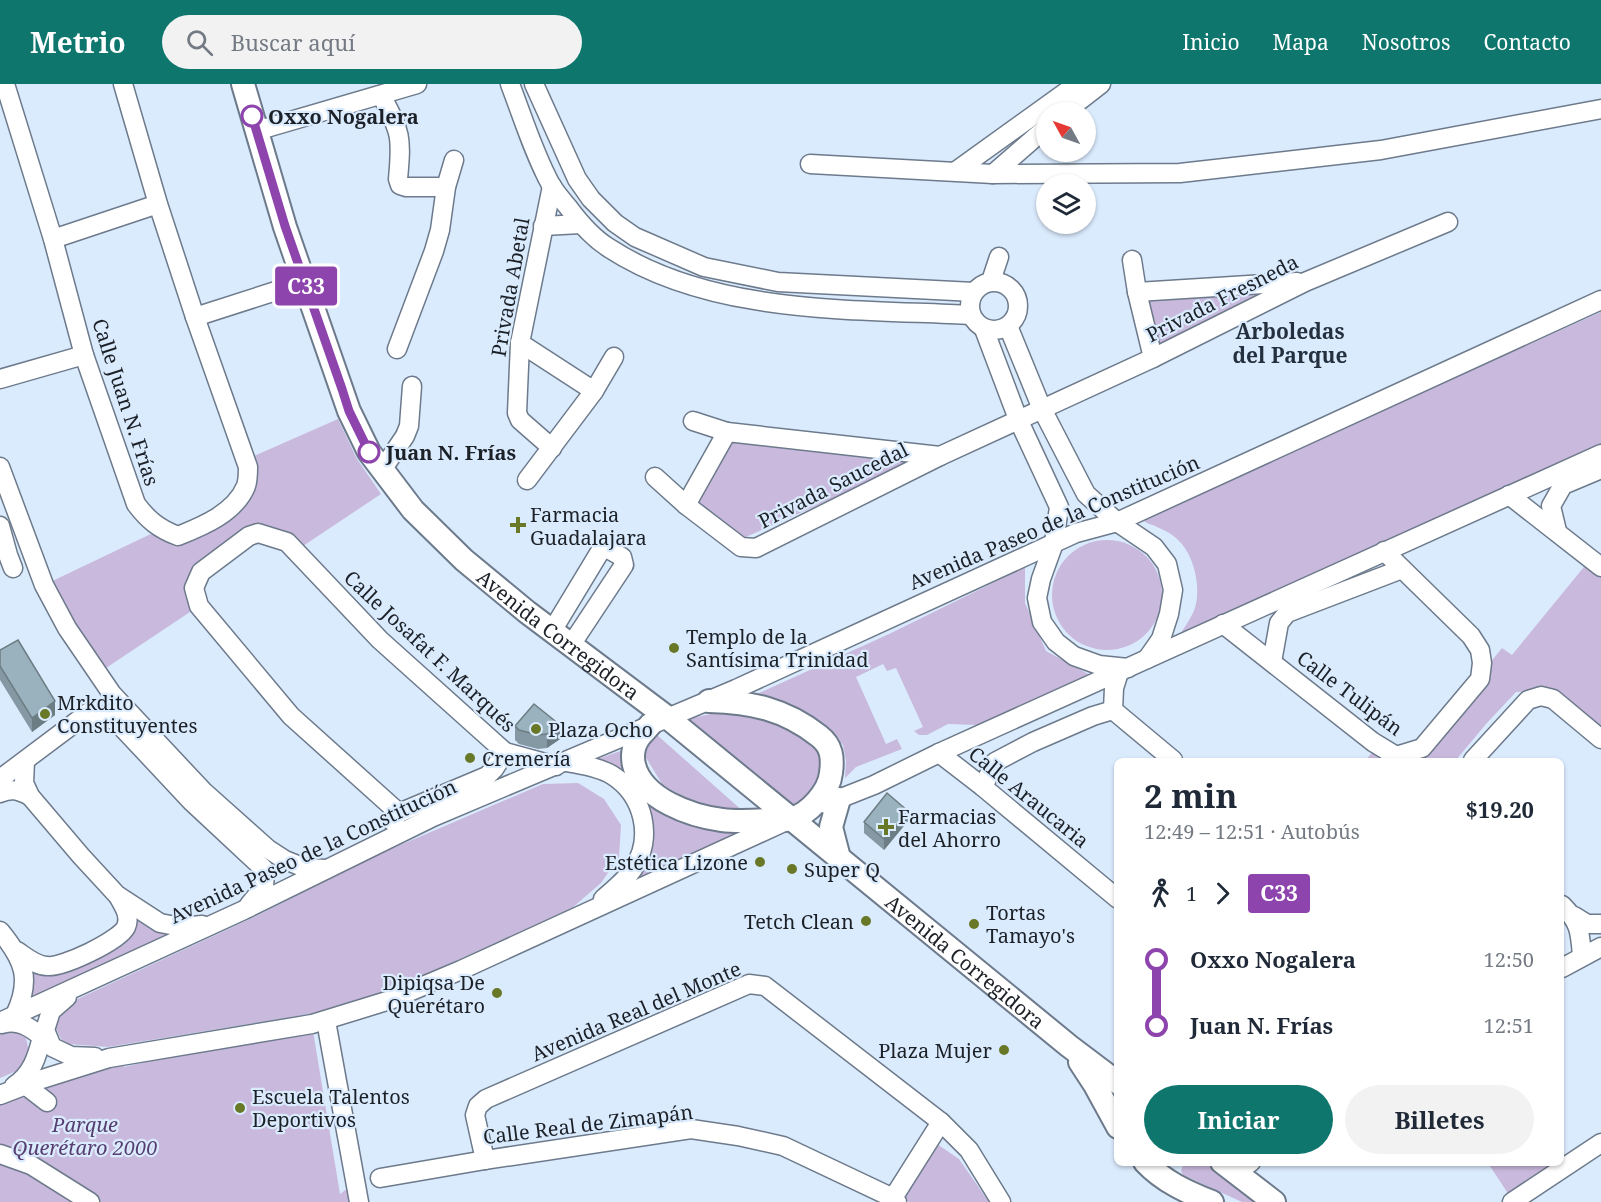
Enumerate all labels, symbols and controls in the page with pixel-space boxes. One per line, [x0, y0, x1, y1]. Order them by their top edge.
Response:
search box [162, 15, 582, 69]
text: Metrio [30, 23, 126, 61]
icon: search [183, 26, 216, 59]
text: Buscar aquí [231, 27, 355, 57]
text: Inicio [1182, 28, 1240, 56]
text: Mapa [1273, 28, 1329, 56]
text: Nosotros [1362, 28, 1450, 56]
text: Contacto [1483, 28, 1571, 56]
north arrow [1036, 102, 1096, 162]
map controls [1036, 102, 1096, 234]
place label: Oxxo Nogalera [268, 103, 419, 130]
marker: Oxxo Nogalera [241, 105, 263, 127]
button: layers [1036, 174, 1096, 234]
street label: Privada Abetal [484, 215, 536, 359]
street label: Privada Fresneda [1141, 248, 1303, 348]
line badge: C33 [272, 266, 340, 306]
text: C33 [287, 272, 325, 300]
street label: Calle Juan N. Frías [86, 315, 166, 489]
district label: Arboledas del Parque [1232, 317, 1348, 369]
street label: Privada Saucedal [754, 436, 912, 534]
place label: Juan N. Frías [385, 439, 516, 466]
marker: Juan N. Frías [358, 441, 380, 463]
street label: Avenida Paseo de la Constitución [904, 448, 1204, 596]
place label: Farmacia Guadalajara [530, 501, 647, 551]
marker: Farmacia Guadalajara [511, 518, 525, 532]
street label: Avenida Corregidora [472, 563, 645, 705]
street label: Calle Josafat F. Marqués [338, 564, 522, 738]
place label: Templo de la Santísima Trinidad [686, 623, 868, 673]
marker: Templo de la Santísima Trinidad [667, 641, 681, 655]
street label: Calle Tulipán [1292, 644, 1408, 742]
place label: Mrkdito Constituyentes [57, 689, 198, 739]
marker: Mrkdito Constituyentes [38, 707, 52, 721]
place label: Plaza Ocho [548, 716, 653, 743]
marker: Plaza Ocho [529, 722, 543, 736]
street label: Calle Araucaria [963, 740, 1095, 854]
place label: Cremería [482, 745, 571, 772]
marker: Cremería [463, 751, 477, 765]
street label: Avenida Paseo de la Constitución [165, 772, 461, 929]
text: 2 min [1144, 773, 1237, 818]
text: $19.20 [1465, 794, 1534, 824]
place label: Farmacias del Ahorro [898, 803, 1001, 853]
text: 12:49 – 12:51 · Autobús [1144, 818, 1360, 845]
marker: Farmacias del Ahorro [879, 820, 893, 834]
place label: Estética Lizone [605, 849, 748, 876]
marker: Estética Lizone [753, 855, 767, 869]
place label: Super Q [804, 856, 880, 883]
marker: Super Q [785, 862, 799, 876]
icon: walk [1144, 877, 1177, 910]
icon: forward [1206, 877, 1239, 910]
text: C33 [1260, 879, 1298, 907]
text: 1 [1186, 880, 1197, 907]
street label: Avenida Corregidora [880, 888, 1051, 1034]
place label: Tortas Tamayo's [986, 899, 1075, 949]
place label: Tetch Clean [744, 908, 854, 935]
marker: Tetch Clean [859, 914, 873, 928]
marker: Tortas Tamayo's [967, 917, 981, 931]
text: Oxxo Nogalera [1190, 944, 1356, 974]
text: 12:50 [1484, 946, 1534, 973]
street label: Avenida Real del Monte [527, 955, 745, 1067]
place label: Dipiqsa De Querétaro [382, 969, 485, 1019]
marker: Dipiqsa De Querétaro [490, 986, 504, 1000]
text: Juan N. Frías [1190, 1010, 1333, 1040]
text: 12:51 [1484, 1012, 1534, 1039]
place label: Plaza Mujer [878, 1037, 993, 1064]
marker: Plaza Mujer [997, 1043, 1011, 1057]
place label: Escuela Talentos Deportivos [252, 1083, 410, 1133]
button: Iniciar [1144, 1085, 1333, 1154]
button: Billetes [1345, 1085, 1534, 1154]
street label: Calle Real de Zimapán [481, 1098, 695, 1150]
marker: Escuela Talentos Deportivos [233, 1101, 247, 1115]
park label: Parque Querétaro 2000 [13, 1111, 157, 1161]

